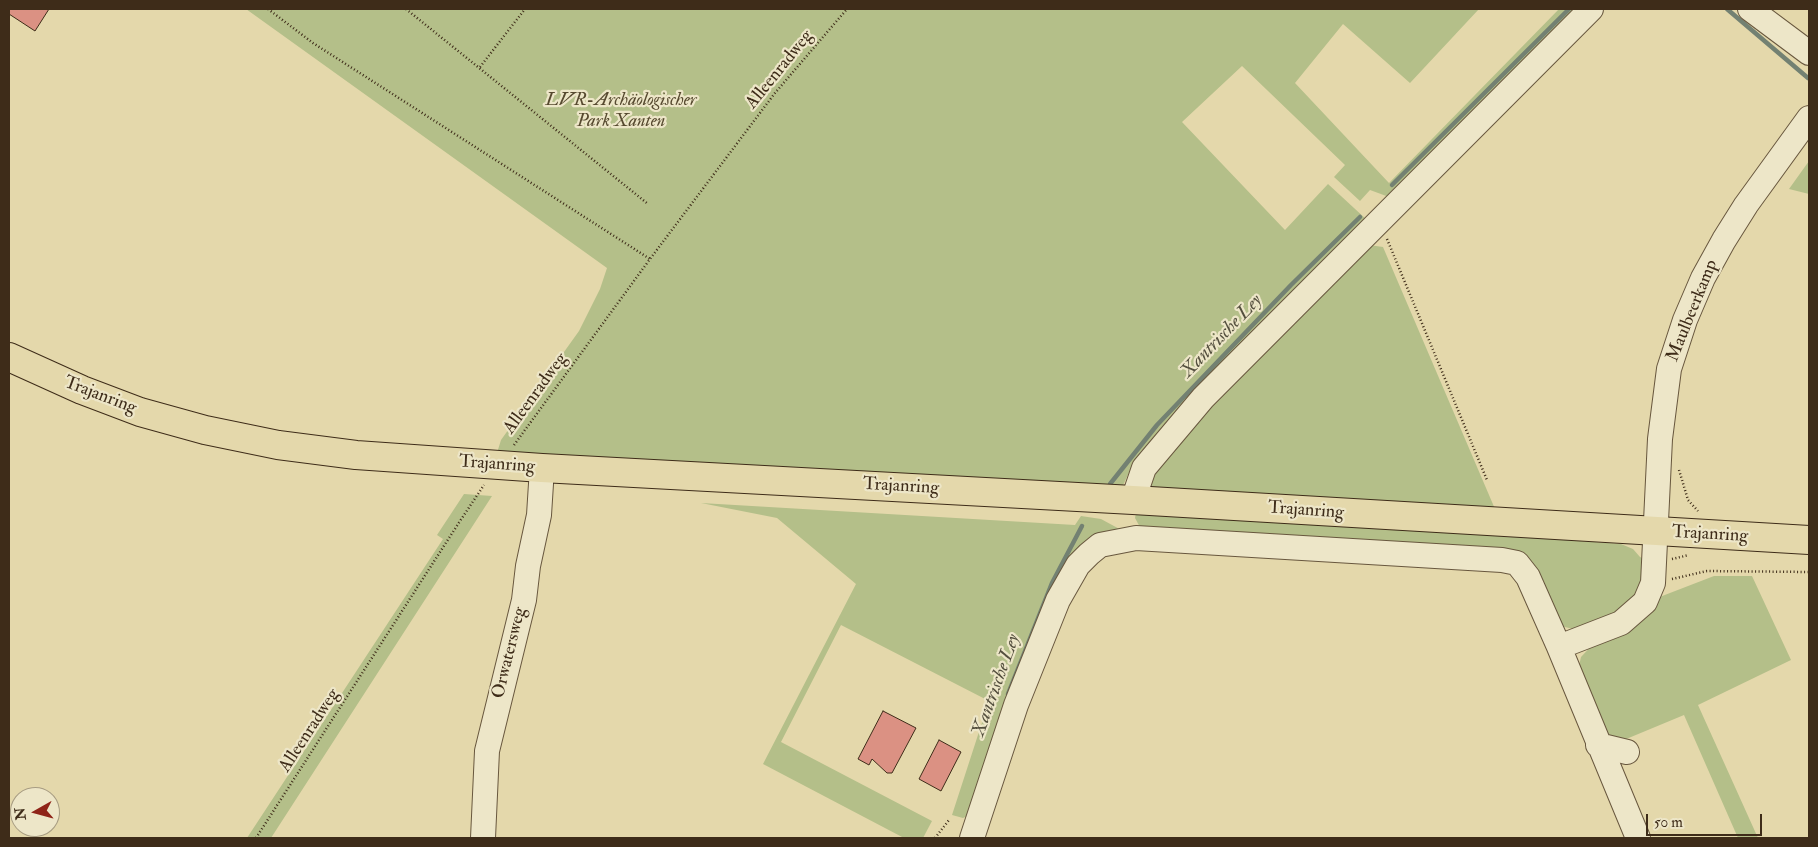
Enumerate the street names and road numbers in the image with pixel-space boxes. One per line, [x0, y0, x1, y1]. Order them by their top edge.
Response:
street label: Alleenradweg [742, 26, 818, 114]
street label: Maulbeerkamp [1663, 257, 1723, 365]
street label: Alleenradweg [499, 349, 573, 439]
street label: Trajanring [61, 372, 139, 420]
street label: Trajanring [458, 452, 536, 478]
street label: Trajanring [862, 474, 940, 500]
street label: Trajanring [1267, 498, 1345, 524]
street label: Trajanring [1671, 522, 1749, 548]
street label: Orwatersweg [488, 605, 532, 701]
street label: Alleenradweg [275, 685, 345, 777]

